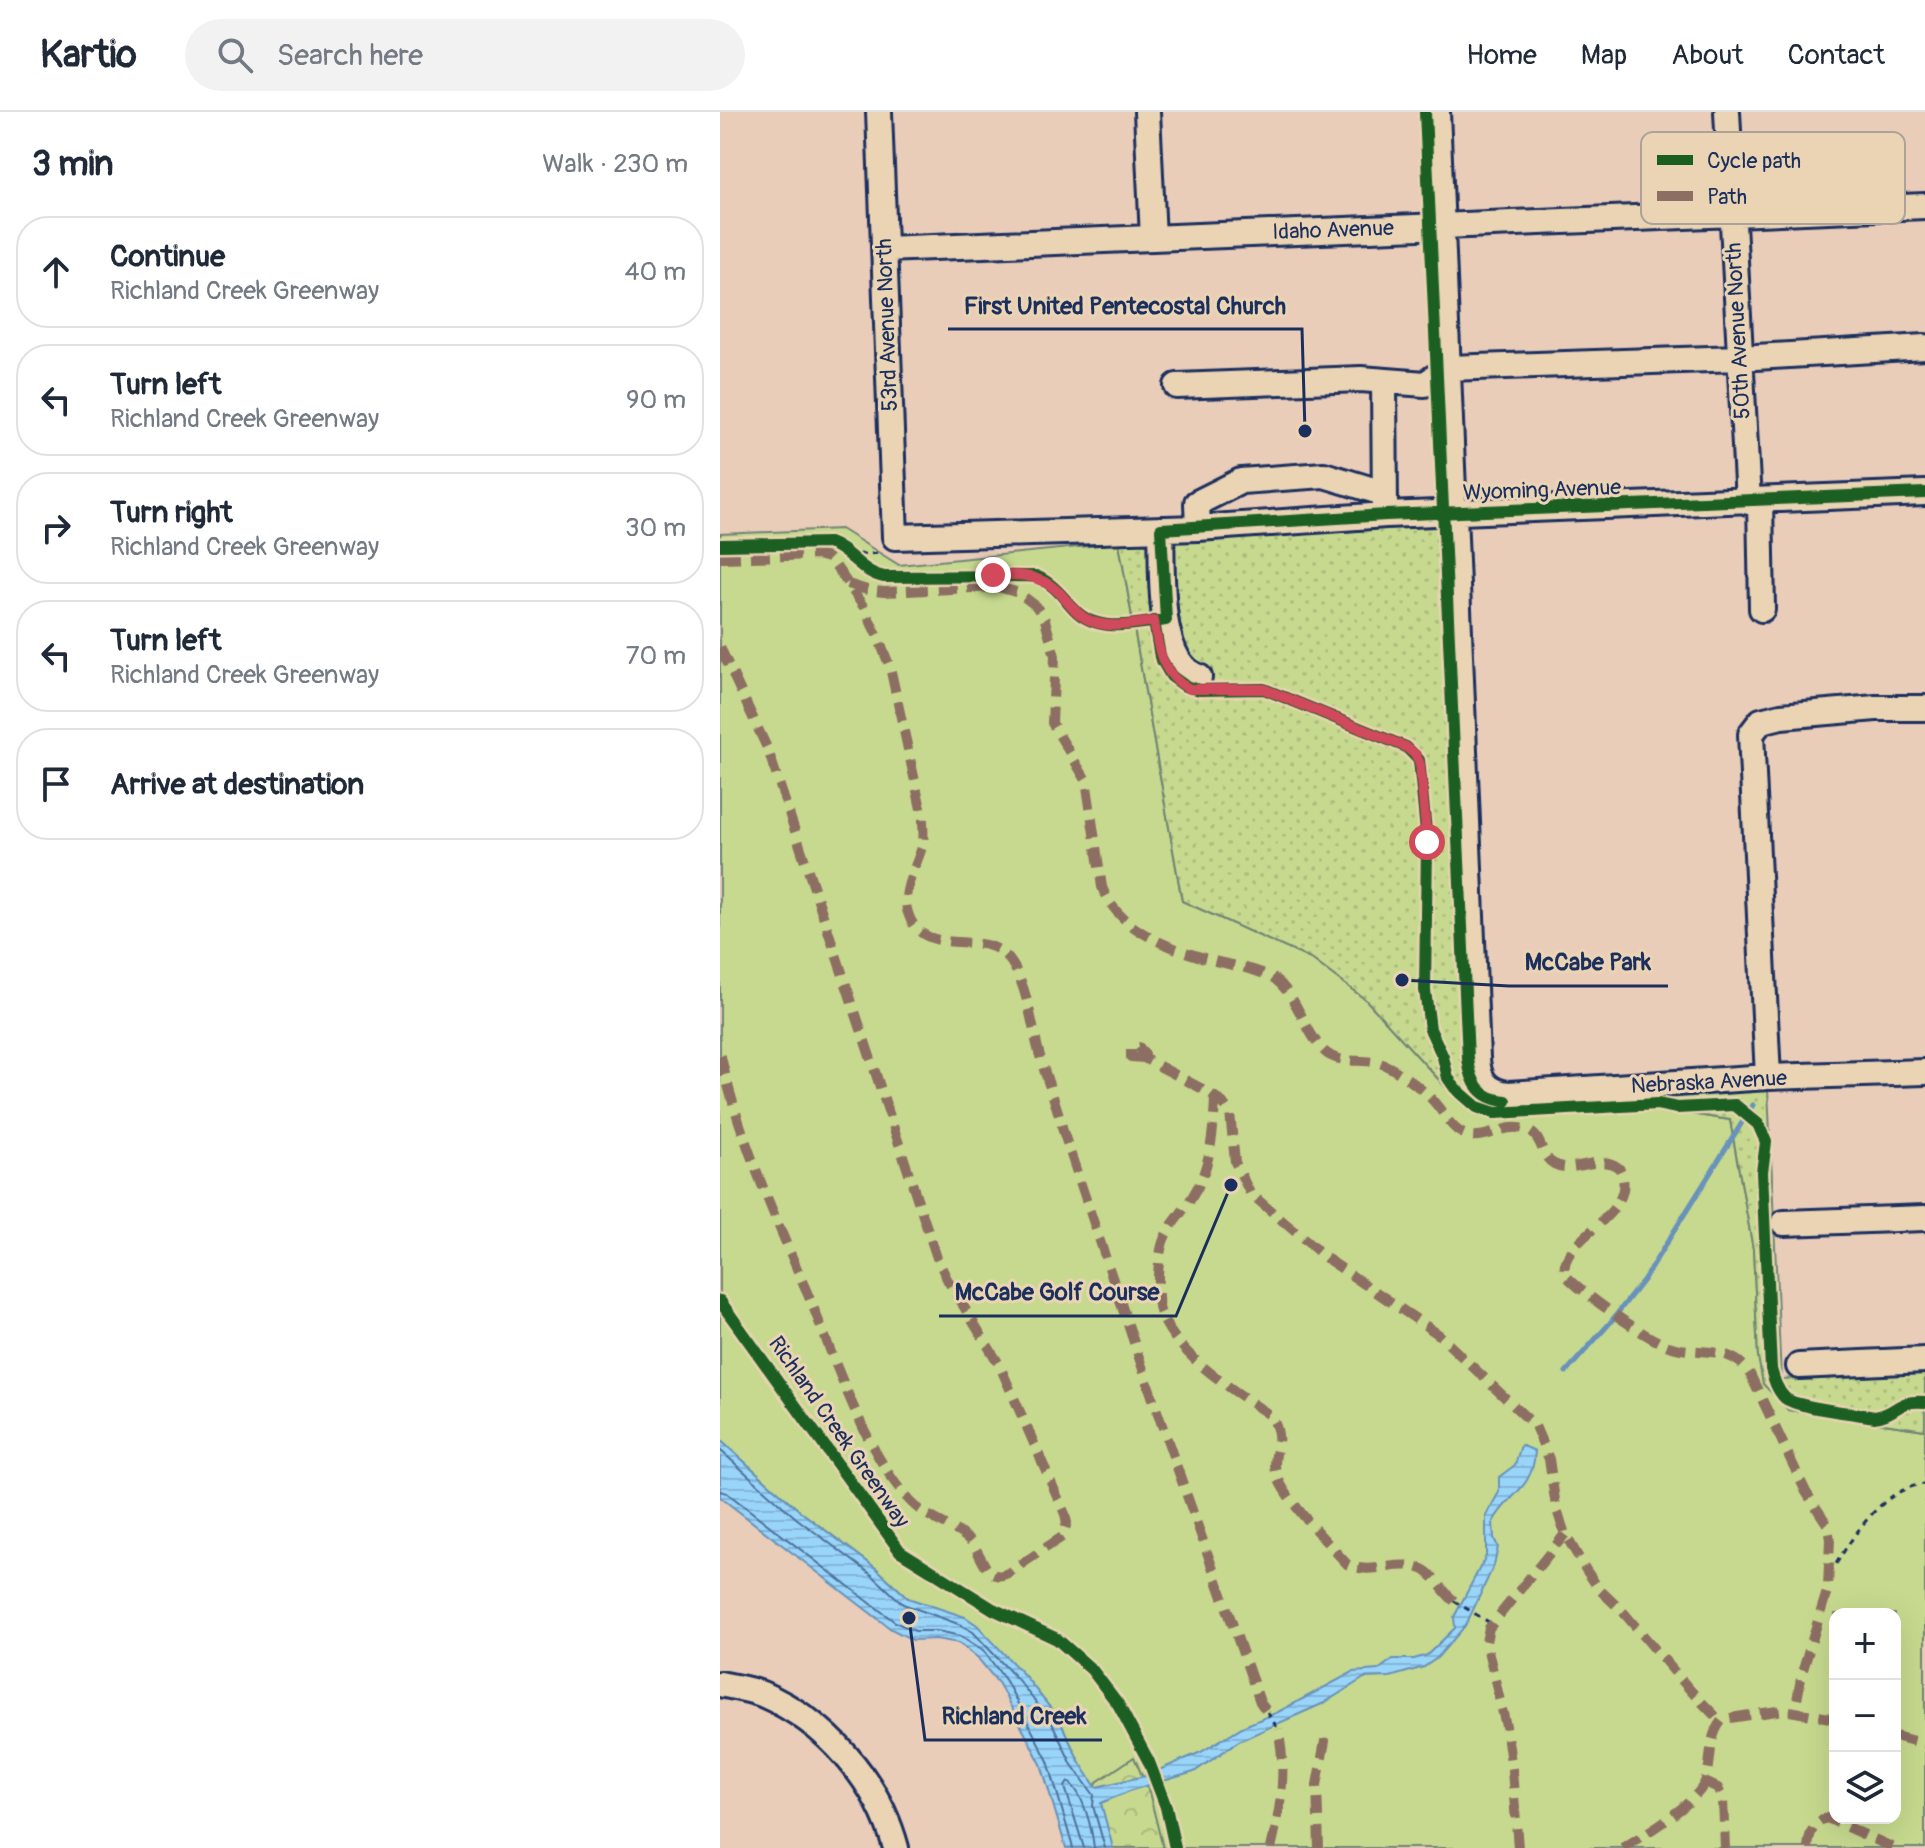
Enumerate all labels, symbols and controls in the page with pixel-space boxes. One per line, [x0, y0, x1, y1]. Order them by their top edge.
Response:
search box [185, 19, 745, 91]
text: Kartio [40, 31, 137, 79]
icon: search [213, 33, 257, 77]
text: Search here [277, 37, 423, 74]
text: Home [1466, 38, 1537, 73]
text: Map [1581, 38, 1627, 73]
text: About [1671, 38, 1744, 73]
text: Contact [1788, 38, 1885, 73]
legend [1641, 132, 1905, 224]
text: 3 min [32, 143, 114, 186]
text: Cycle path [1707, 147, 1801, 175]
text: Walk · 230 m [542, 148, 688, 180]
text: Path [1707, 183, 1747, 211]
street label: Idaho Avenue [1272, 214, 1394, 246]
text: Continue [110, 238, 225, 275]
street label: 53rd Avenue North [870, 238, 904, 412]
street label: 50th Avenue North [1719, 242, 1757, 420]
icon: ahead [34, 250, 78, 294]
text: 40 m [624, 256, 686, 288]
text: Richland Creek Greenway [110, 275, 379, 307]
callout: First United Pentecostal Church [948, 281, 1302, 329]
text: First United Pentecostal Church [964, 292, 1286, 321]
text: Turn left [110, 366, 221, 403]
icon: left [34, 378, 78, 422]
text: 90 m [626, 384, 686, 416]
text: Richland Creek Greenway [110, 403, 379, 435]
street label: Wyoming Avenue [1462, 473, 1622, 507]
text: Turn right [110, 494, 233, 531]
icon: right [34, 506, 78, 550]
text: 30 m [625, 512, 686, 544]
text: Richland Creek Greenway [110, 531, 379, 563]
route end [975, 557, 1011, 593]
text: Turn left [110, 622, 221, 659]
icon: left [34, 634, 78, 678]
text: 70 m [626, 640, 686, 672]
text: Richland Creek Greenway [110, 659, 379, 691]
icon: arrive [34, 762, 78, 806]
text: Arrive at destination [110, 766, 364, 803]
route start [1409, 824, 1445, 860]
callout: McCabe Park [1509, 938, 1668, 986]
text: McCabe Park [1525, 948, 1652, 977]
street label: Nebraska Avenue [1630, 1064, 1788, 1100]
callout: McCabe Golf Course [939, 1268, 1176, 1316]
text: McCabe Golf Course [955, 1278, 1160, 1307]
street label: Richland Creek Greenway [762, 1331, 916, 1533]
map controls [1829, 1608, 1901, 1824]
button: + [1829, 1608, 1901, 1680]
button: − [1829, 1680, 1901, 1752]
callout: Richland Creek [925, 1692, 1102, 1740]
text: Richland Creek [942, 1702, 1087, 1731]
button: layers [1829, 1752, 1901, 1824]

